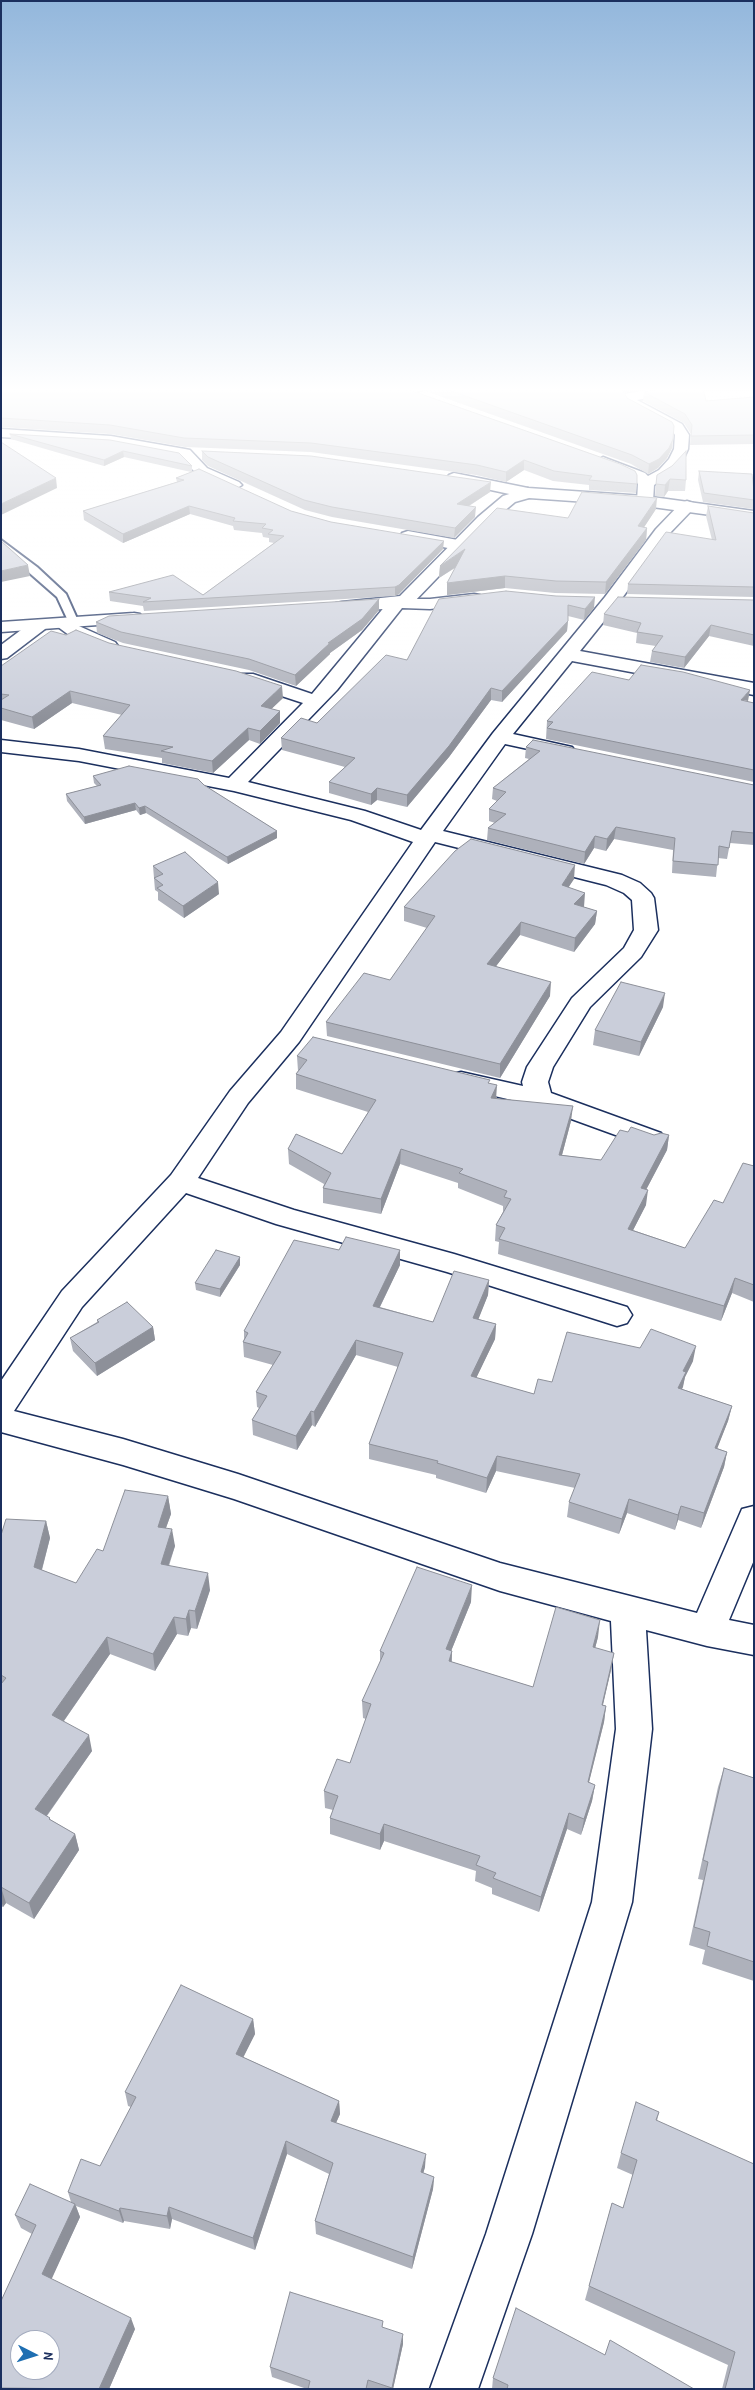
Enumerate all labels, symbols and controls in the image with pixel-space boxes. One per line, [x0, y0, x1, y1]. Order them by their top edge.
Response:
north arrow [10, 2330, 60, 2380]
text: N [40, 2352, 59, 2361]

